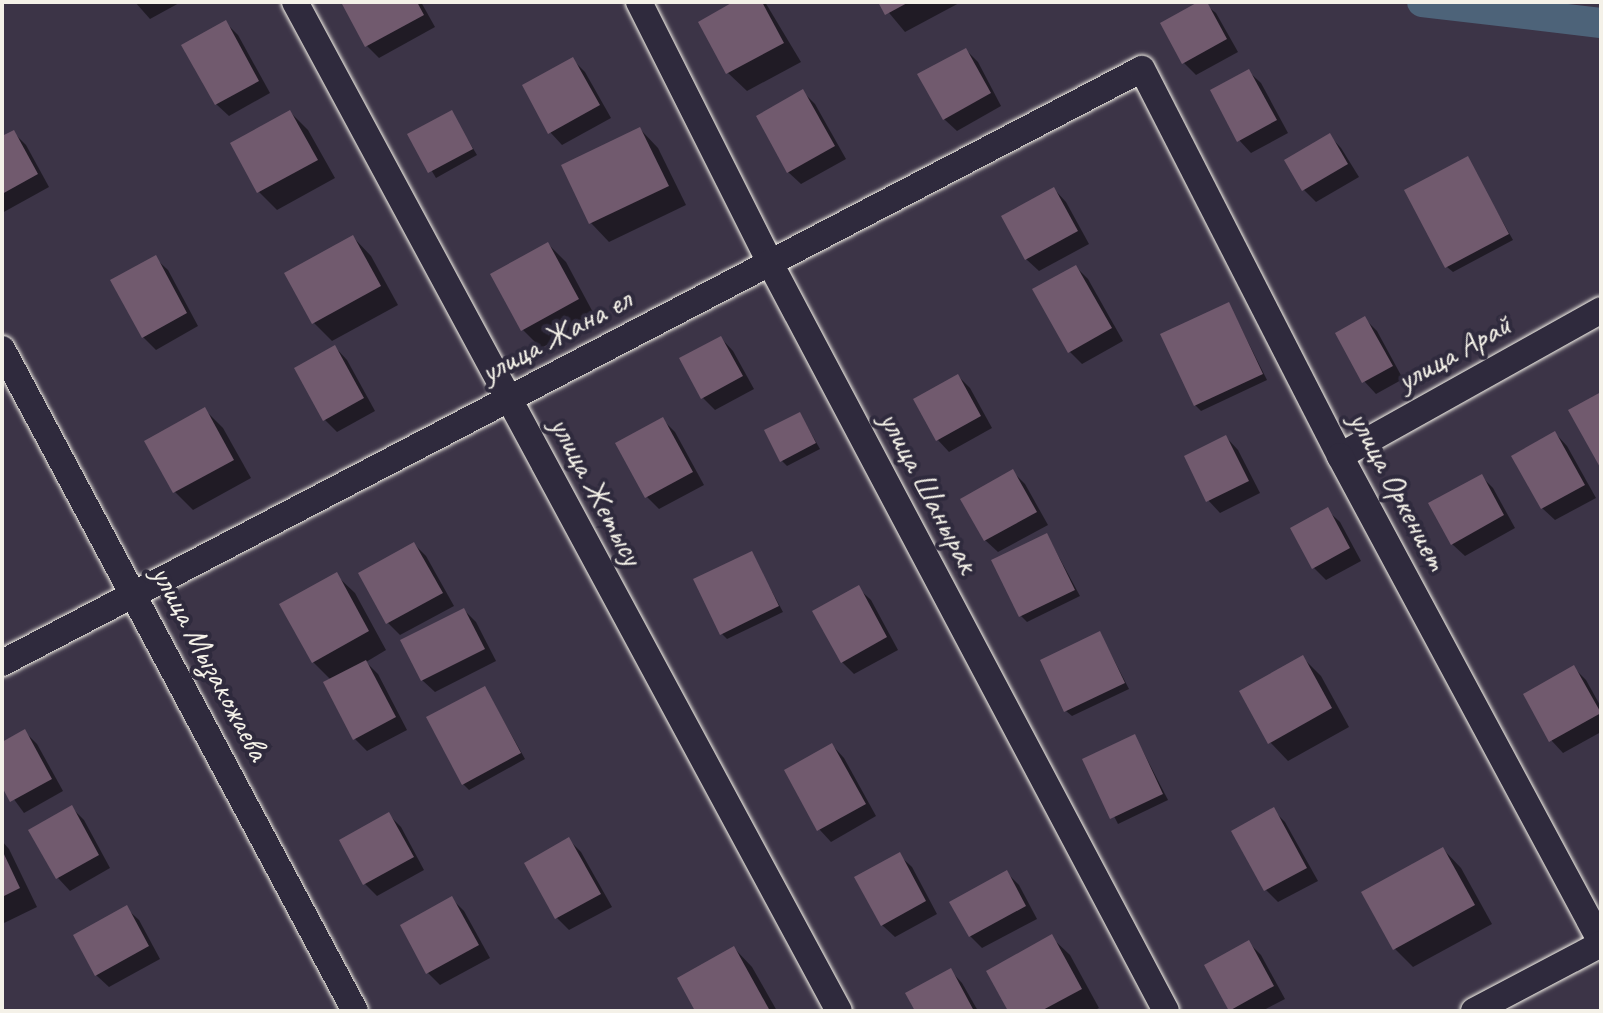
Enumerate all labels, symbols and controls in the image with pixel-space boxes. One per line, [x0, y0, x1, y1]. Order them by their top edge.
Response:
street label: улица Жана ел [474, 280, 638, 392]
street label: улица Арай [1390, 306, 1518, 400]
street label: улица Шанырак [871, 405, 987, 579]
street label: улица Оркениет [1340, 405, 1456, 577]
street label: улица Жетысу [541, 411, 651, 571]
street label: улица Мызакожаева [143, 559, 277, 767]

